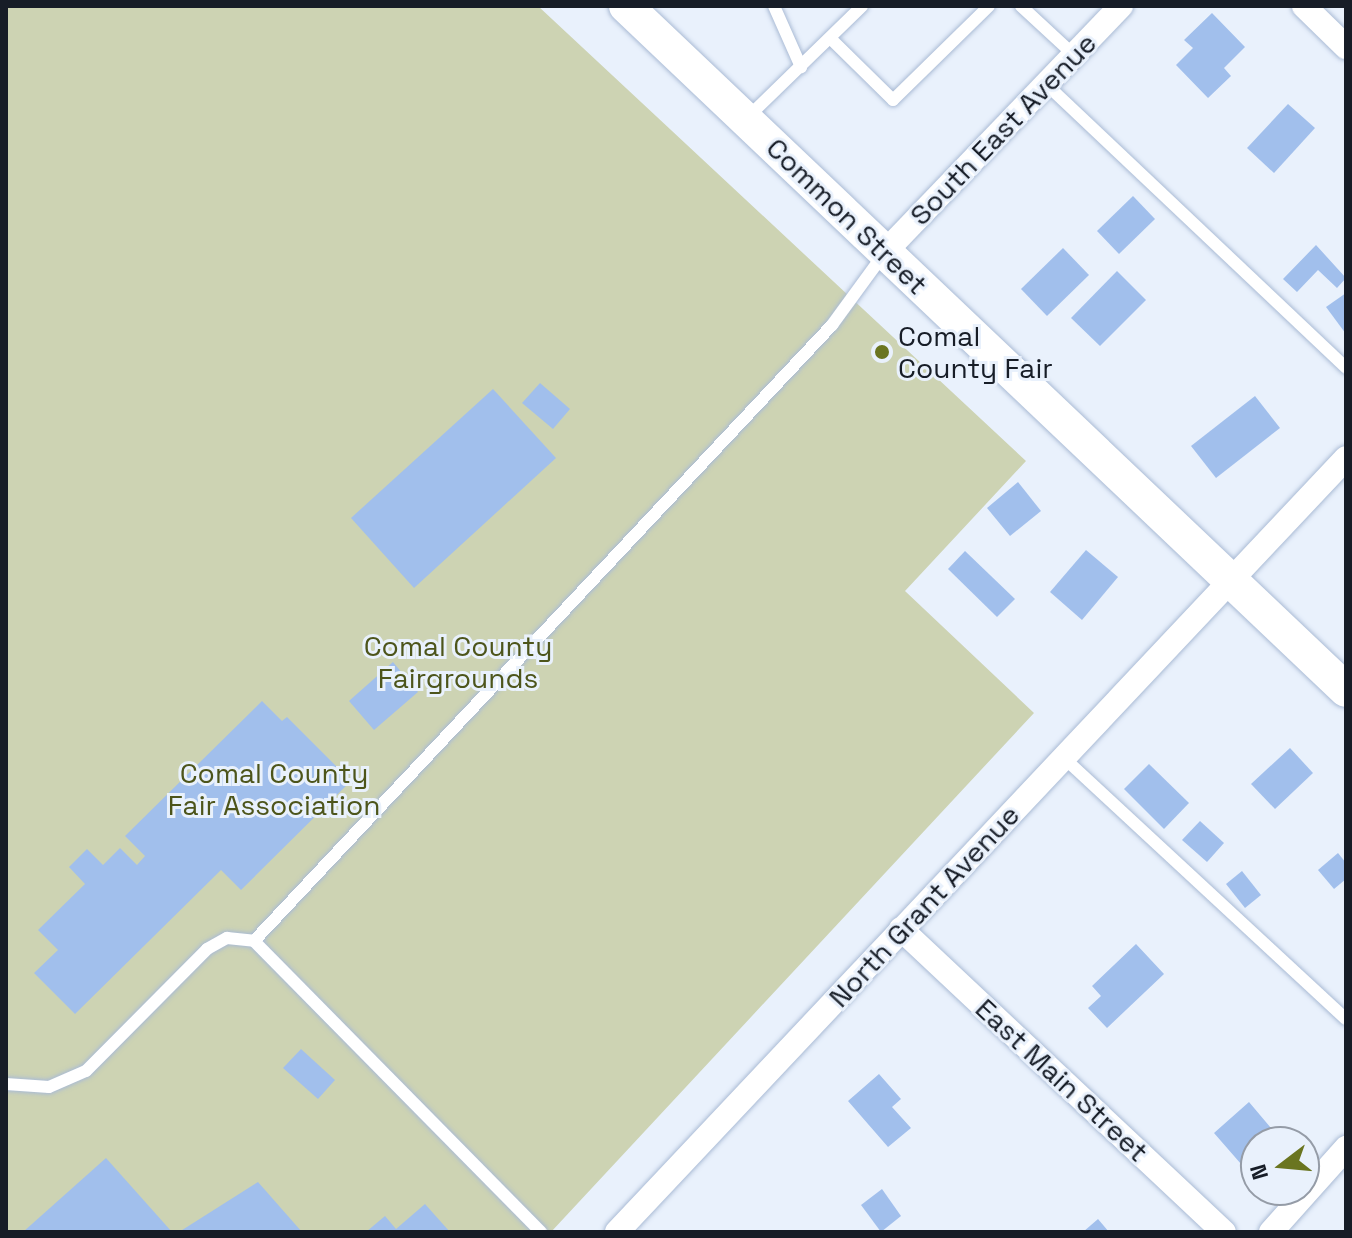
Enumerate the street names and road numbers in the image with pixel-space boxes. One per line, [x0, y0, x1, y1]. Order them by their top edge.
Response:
street label: South East Avenue [903, 26, 1103, 232]
street label: Common Street [760, 131, 934, 301]
street label: North Grant Avenue [822, 798, 1026, 1014]
street label: East Main Street [969, 992, 1155, 1168]

